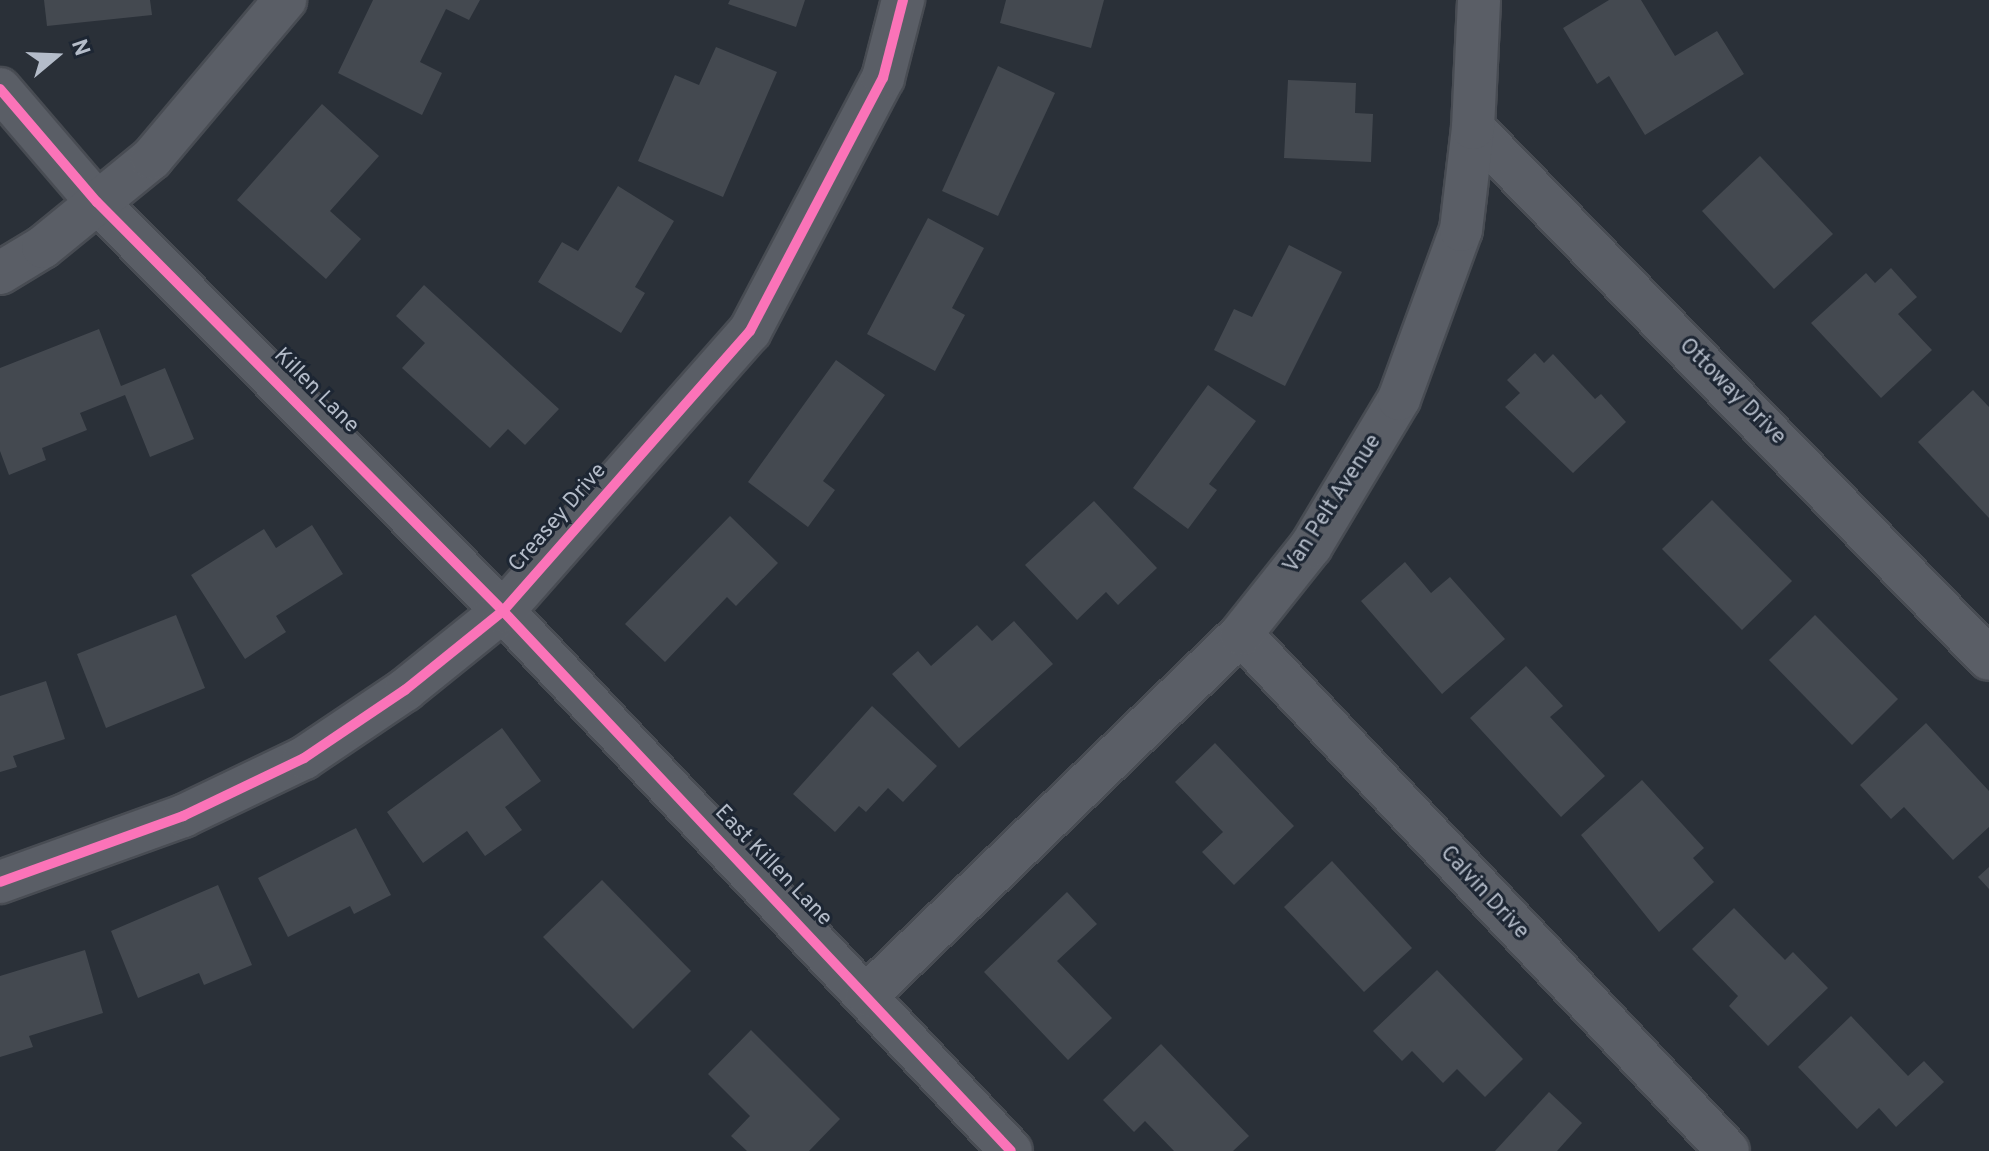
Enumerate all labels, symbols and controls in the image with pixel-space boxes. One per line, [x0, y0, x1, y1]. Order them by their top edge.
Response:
north arrow [16, 16, 96, 96]
text: N [64, 36, 94, 60]
street label: Ottoway Drive [1673, 333, 1791, 451]
street label: Killen Lane [268, 343, 364, 439]
street label: Van Pelt Avenue [1278, 429, 1388, 579]
street label: Creasey Drive [503, 458, 613, 578]
street label: East Killen Lane [709, 800, 837, 932]
street label: Calvin Drive [1434, 841, 1534, 945]

